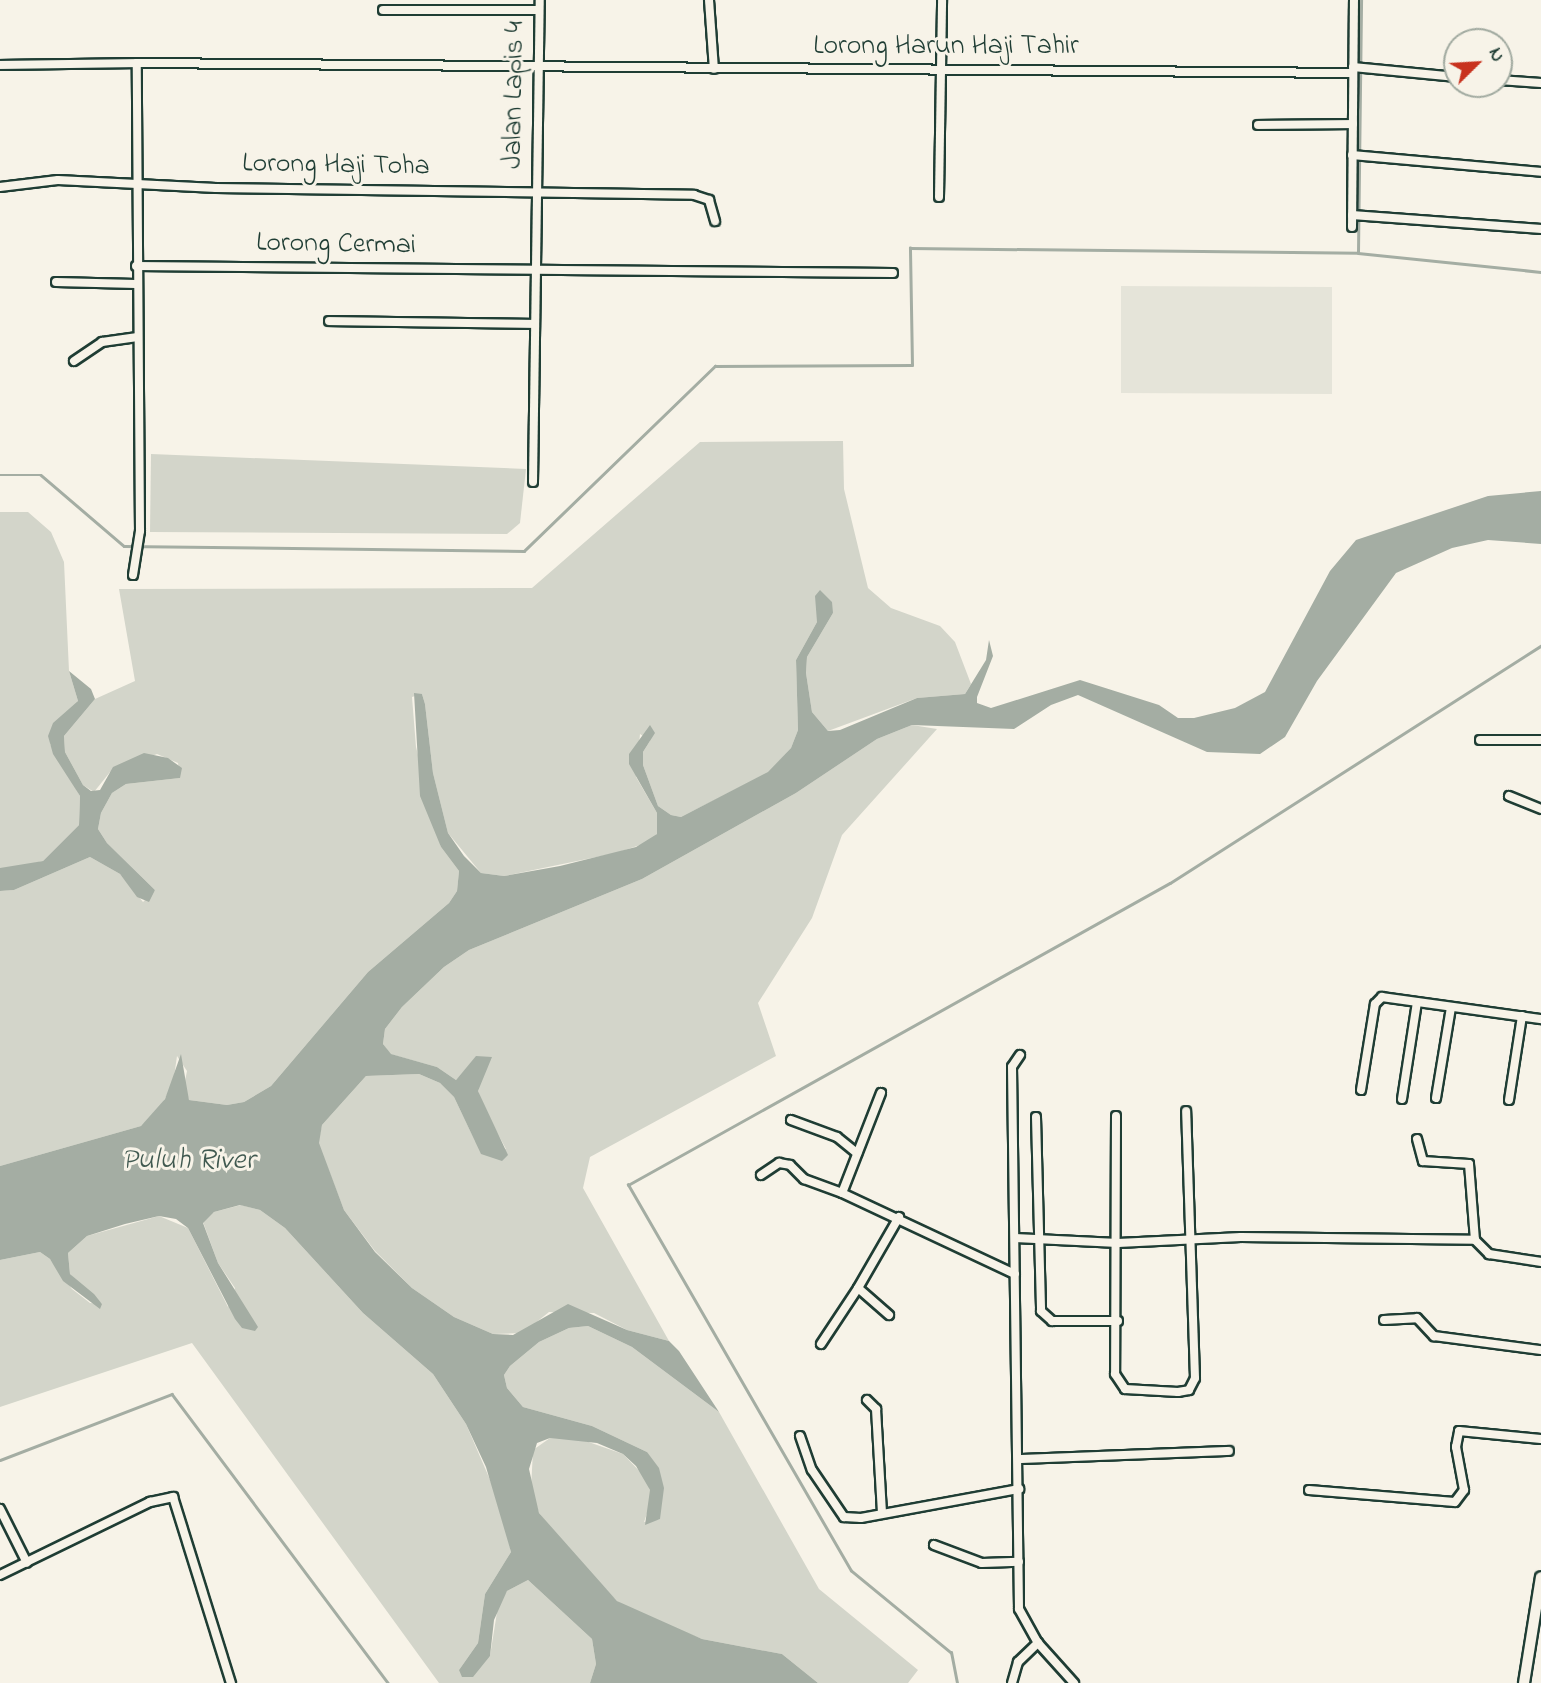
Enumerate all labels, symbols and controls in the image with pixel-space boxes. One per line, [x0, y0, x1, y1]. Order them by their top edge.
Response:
street label: Jalan Lapis 4 [497, 21, 533, 169]
north arrow [1443, 28, 1513, 98]
street label: Lorong Harun Haji Tahir [813, 30, 1079, 64]
text: N [1481, 44, 1511, 66]
street label: Lorong Haji Toha [242, 148, 430, 184]
street label: Lorong Cermai [256, 227, 416, 263]
water label: Puluh River [121, 1143, 255, 1179]

